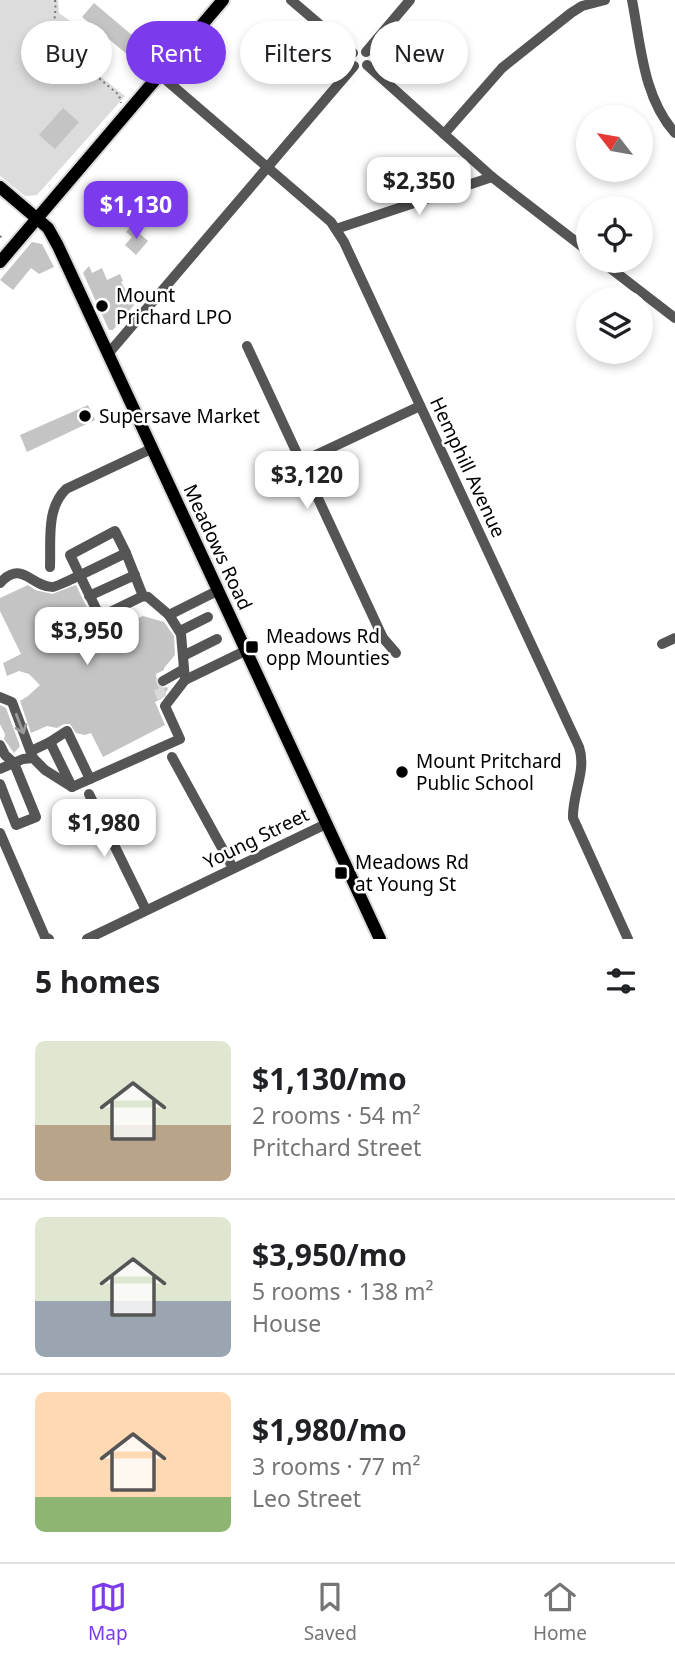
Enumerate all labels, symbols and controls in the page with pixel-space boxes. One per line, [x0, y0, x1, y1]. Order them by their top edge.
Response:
chip: Buy [21, 21, 112, 84]
chip: Rent [126, 21, 226, 84]
chip: Filters [240, 21, 356, 84]
chip: New [370, 21, 468, 84]
north arrow [576, 105, 653, 182]
map controls [576, 105, 653, 364]
pin: $2,350 [362, 158, 476, 217]
text: $2,350 [383, 164, 455, 196]
pin: $1,130 [79, 182, 193, 241]
text: $1,130 [100, 188, 172, 220]
button: locate [576, 196, 653, 273]
place label: Mount Prichard LPO [116, 282, 232, 330]
button: layers [576, 287, 653, 364]
marker: Mount Prichard LPO [94, 298, 110, 314]
street label: Hemphill Avenue [424, 392, 512, 542]
place label: Supersave Market [99, 403, 260, 429]
marker: Supersave Market [77, 408, 93, 424]
pin: $3,120 [250, 452, 364, 511]
text: $3,120 [271, 458, 343, 490]
street label: Meadows Road [177, 480, 259, 614]
pin: $3,950 [30, 608, 144, 667]
text: $3,950 [51, 614, 123, 646]
place label: Meadows Rd opp Mounties [266, 623, 390, 671]
marker: Meadows Rd opp Mounties [244, 639, 260, 655]
one-way arrow [15, 713, 28, 735]
place label: Mount Pritchard Public School [416, 748, 562, 796]
marker: Mount Pritchard Public School [394, 764, 410, 780]
pin: $1,980 [47, 800, 161, 859]
street label: Young Street [199, 801, 313, 875]
text: $1,980 [68, 806, 140, 838]
place label: Meadows Rd at Young St [355, 849, 469, 897]
marker: Meadows Rd at Young St [333, 865, 349, 881]
text: 5 homes [35, 961, 160, 1002]
icon: filters [602, 962, 640, 1000]
text: $1,130/mo [252, 1058, 407, 1099]
icon: home [91, 1069, 175, 1153]
text: 2 rooms · 54 m² [252, 1099, 421, 1131]
text: Pritchard Street [252, 1131, 421, 1163]
text: $3,950/mo [252, 1234, 407, 1275]
icon: home [91, 1245, 175, 1329]
text: 5 rooms · 138 m² [252, 1275, 434, 1307]
text: House [252, 1307, 321, 1339]
text: $1,980/mo [252, 1409, 407, 1450]
icon: home [91, 1420, 175, 1504]
text: 3 rooms · 77 m² [252, 1450, 421, 1482]
text: Leo Street [252, 1482, 361, 1514]
tab: Map [88, 1578, 128, 1646]
tab: Saved [304, 1578, 357, 1646]
tab: Home [533, 1578, 587, 1646]

